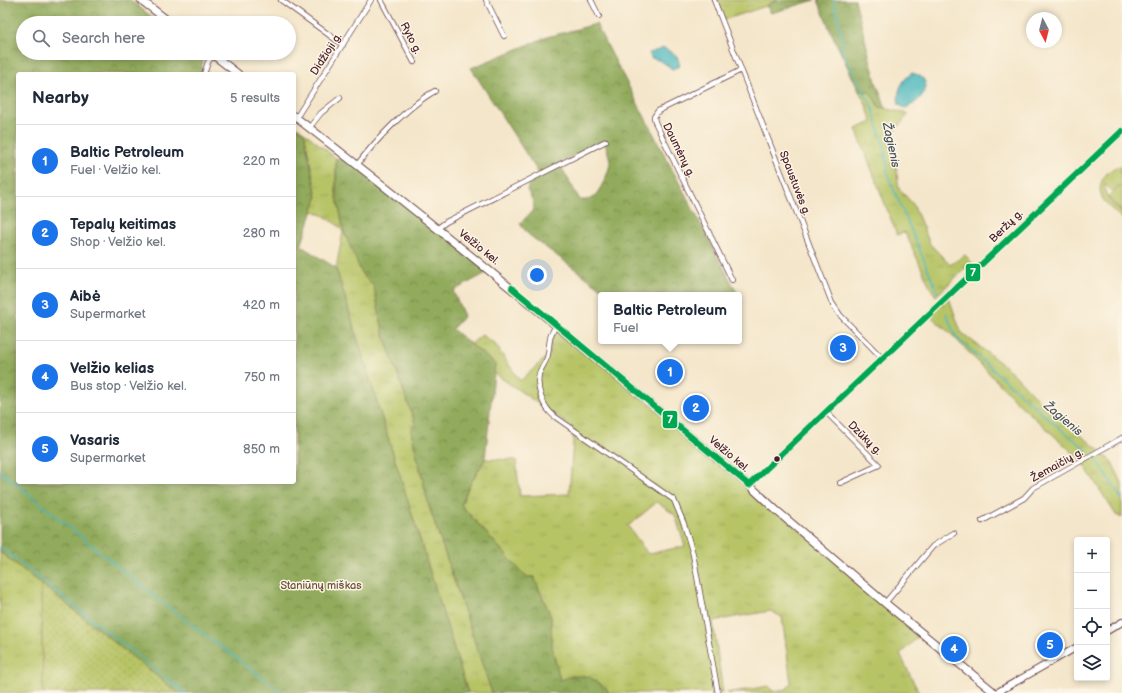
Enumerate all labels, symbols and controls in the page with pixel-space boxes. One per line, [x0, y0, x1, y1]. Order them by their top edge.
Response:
north arrow [1026, 12, 1062, 48]
search box [16, 16, 296, 60]
street label: Ryto g. [398, 20, 424, 56]
icon: search [30, 27, 52, 49]
text: Search here [62, 29, 145, 48]
street label: Didžioji g. [308, 30, 344, 78]
text: Nearby [32, 88, 89, 108]
text: 5 results [230, 90, 280, 106]
water label: Žagienis [879, 120, 904, 169]
street label: Daumėnų g. [660, 121, 698, 179]
text: Baltic Petroleum [70, 143, 184, 162]
street label: Spaustuvės g. [777, 149, 813, 217]
text: 1 [42, 153, 48, 169]
text: 220 m [243, 153, 280, 169]
text: Fuel · Velžio kel. [70, 162, 161, 178]
street label: Beržų g. [987, 207, 1025, 245]
text: Tepalų keitimas [70, 215, 176, 234]
text: 2 [41, 225, 49, 241]
text: 280 m [243, 225, 280, 241]
street label: Velžio kel. [456, 227, 502, 267]
text: Shop · Velžio kel. [70, 234, 165, 250]
line badge: 7 [965, 263, 981, 282]
your location [527, 265, 547, 285]
text: 7 [970, 266, 976, 279]
text: Aibė [70, 287, 101, 306]
popup [598, 292, 742, 344]
text: 3 [41, 297, 49, 313]
text: 420 m [242, 297, 280, 313]
text: Baltic Petroleum [613, 301, 727, 320]
text: Supermarket [70, 306, 146, 322]
text: Fuel [613, 320, 638, 336]
pin: 3 [830, 333, 856, 363]
pin: 1 [657, 357, 683, 387]
text: Velžio kelias [70, 359, 154, 378]
text: 4 [41, 369, 49, 385]
text: 750 m [244, 369, 280, 385]
text: Bus stop · Velžio kel. [70, 378, 187, 394]
pin: 2 [683, 393, 709, 423]
water label: Žagienis [1040, 397, 1086, 439]
line badge: 7 [662, 410, 678, 429]
text: 7 [667, 413, 673, 426]
street label: Dzūkų g. [845, 418, 885, 458]
text: Vasaris [70, 431, 120, 450]
street label: Velžio kel. [706, 433, 752, 475]
text: 5 [41, 441, 49, 457]
text: 850 m [243, 441, 280, 457]
street label: Žemaičių g. [1027, 444, 1085, 485]
text: Supermarket [70, 450, 146, 466]
unlabelled marker [772, 454, 782, 464]
map controls [1074, 537, 1110, 681]
button: + [1074, 537, 1110, 573]
button: − [1074, 573, 1110, 609]
park label: Staniūnų miškas [280, 579, 362, 592]
button: locate [1074, 609, 1110, 645]
pin: 5 [1037, 630, 1063, 660]
pin: 4 [941, 634, 967, 664]
button: layers [1074, 645, 1110, 681]

